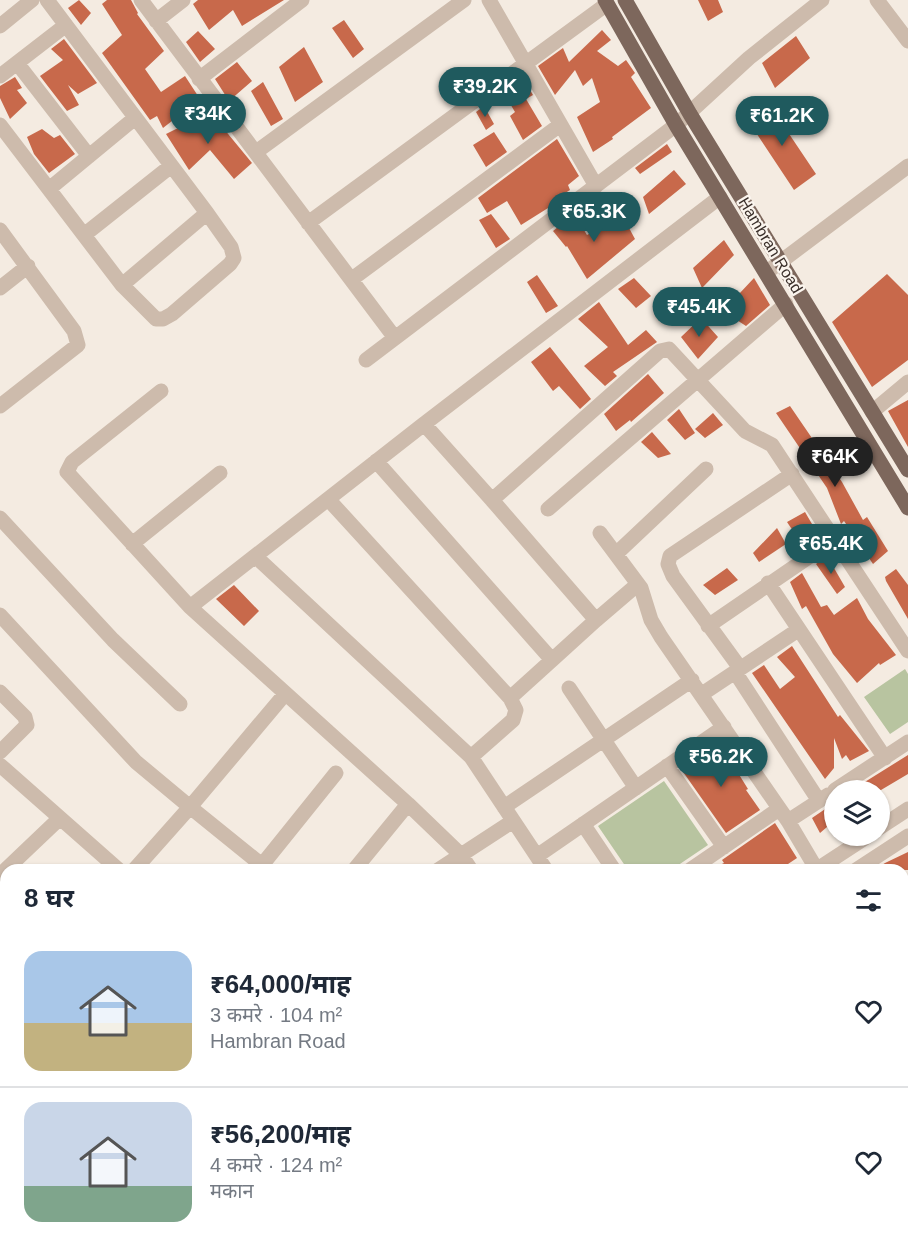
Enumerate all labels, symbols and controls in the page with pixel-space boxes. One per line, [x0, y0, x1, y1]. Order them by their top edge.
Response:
pin: ₹39.2K [436, 67, 534, 118]
text: ₹39.2K [453, 75, 517, 97]
pin: ₹34K [172, 94, 244, 145]
pin: ₹61.2K [733, 96, 831, 147]
text: ₹34K [184, 102, 232, 124]
text: ₹61.2K [750, 104, 814, 126]
pin: ₹65.3K [545, 192, 643, 243]
street label: Hambran Road [735, 194, 806, 296]
text: ₹65.3K [562, 200, 626, 222]
pin: ₹45.4K [650, 287, 748, 338]
text: ₹45.4K [667, 295, 731, 317]
pin: ₹64K [799, 437, 871, 488]
text: ₹64K [811, 445, 859, 467]
pin: ₹65.4K [782, 524, 880, 575]
text: ₹65.4K [799, 532, 863, 554]
pin: ₹56.2K [672, 737, 770, 788]
text: ₹56.2K [689, 745, 753, 767]
map controls [824, 780, 890, 846]
button: layers [824, 780, 890, 846]
text: 8 घर [24, 883, 74, 913]
icon: filters [852, 884, 885, 917]
text: ₹64,000/माह [210, 969, 351, 999]
icon: home [72, 975, 144, 1047]
icon: heart [852, 995, 885, 1028]
text: 3 कमरे · 104 m² [210, 1004, 342, 1026]
text: Hambran Road [210, 1030, 346, 1052]
text: ₹56,200/माह [210, 1119, 351, 1149]
icon: home [72, 1126, 144, 1198]
icon: heart [852, 1146, 885, 1179]
text: 4 कमरे · 124 m² [210, 1154, 342, 1176]
text: मकान [210, 1180, 254, 1202]

